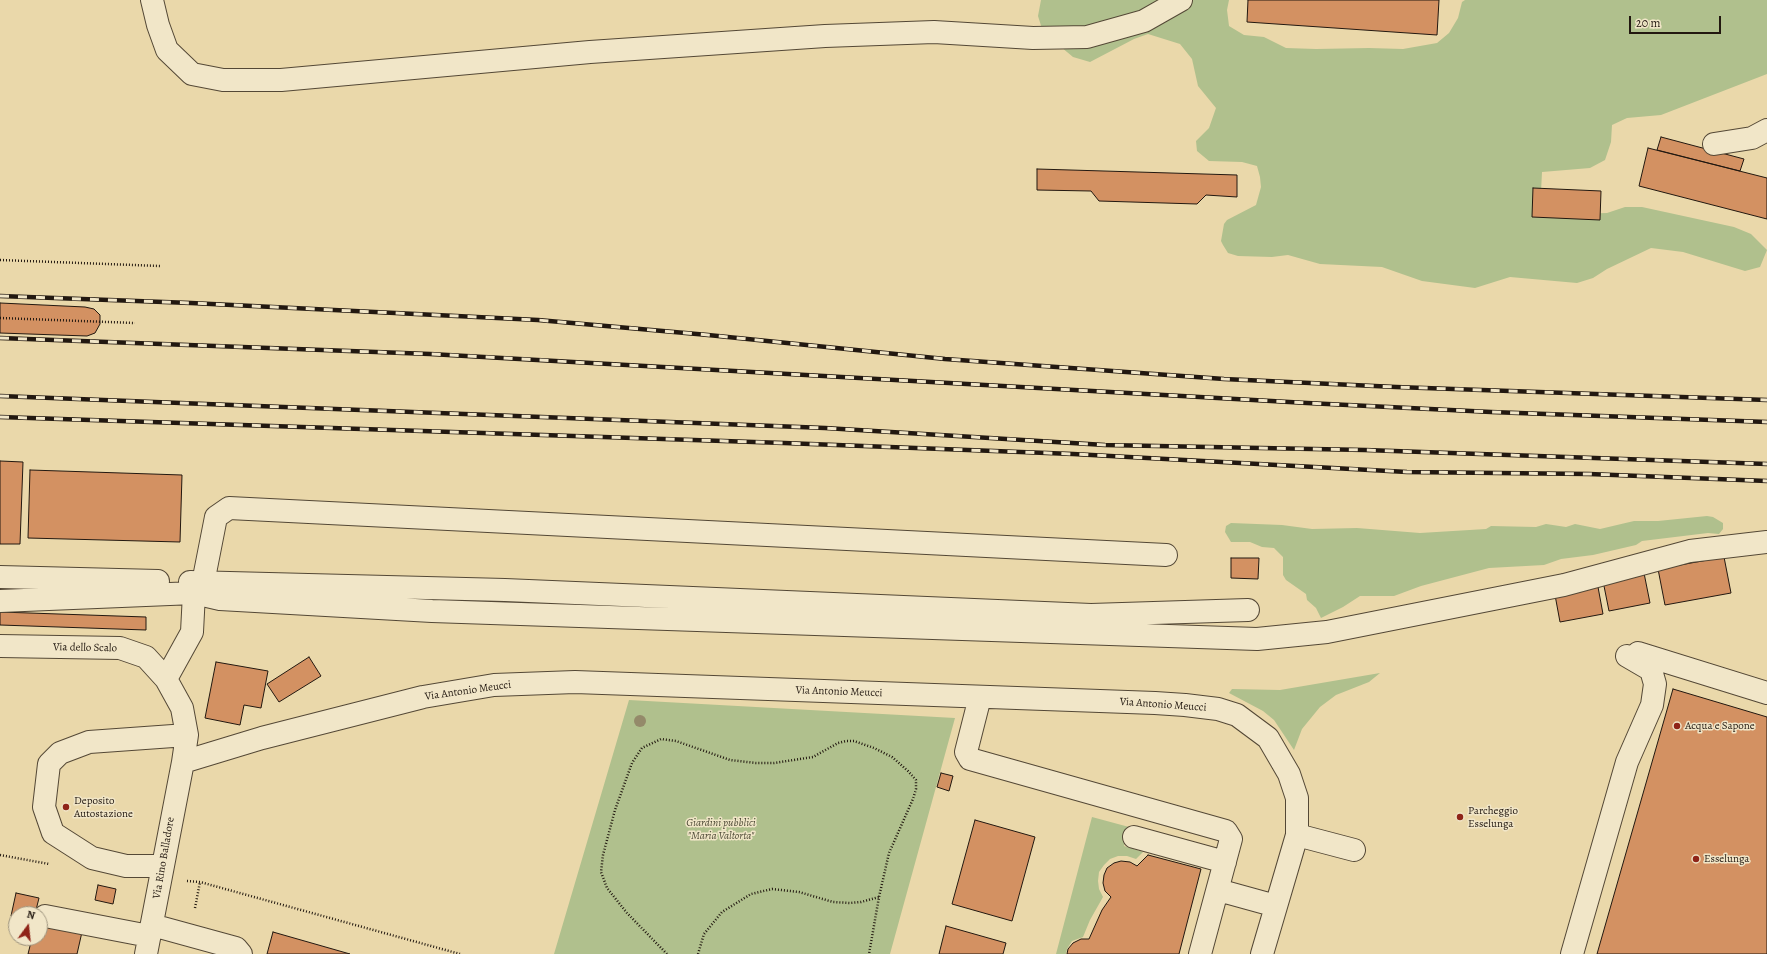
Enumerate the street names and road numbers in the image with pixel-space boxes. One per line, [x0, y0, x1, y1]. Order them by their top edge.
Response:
street label: Via dello Scalo [53, 641, 117, 655]
street label: Via Antonio Meucci [424, 678, 512, 704]
street label: Via Antonio Meucci [795, 684, 883, 700]
street label: Via Antonio Meucci [1119, 695, 1207, 715]
street label: Via Rino Balladore [150, 816, 178, 900]

